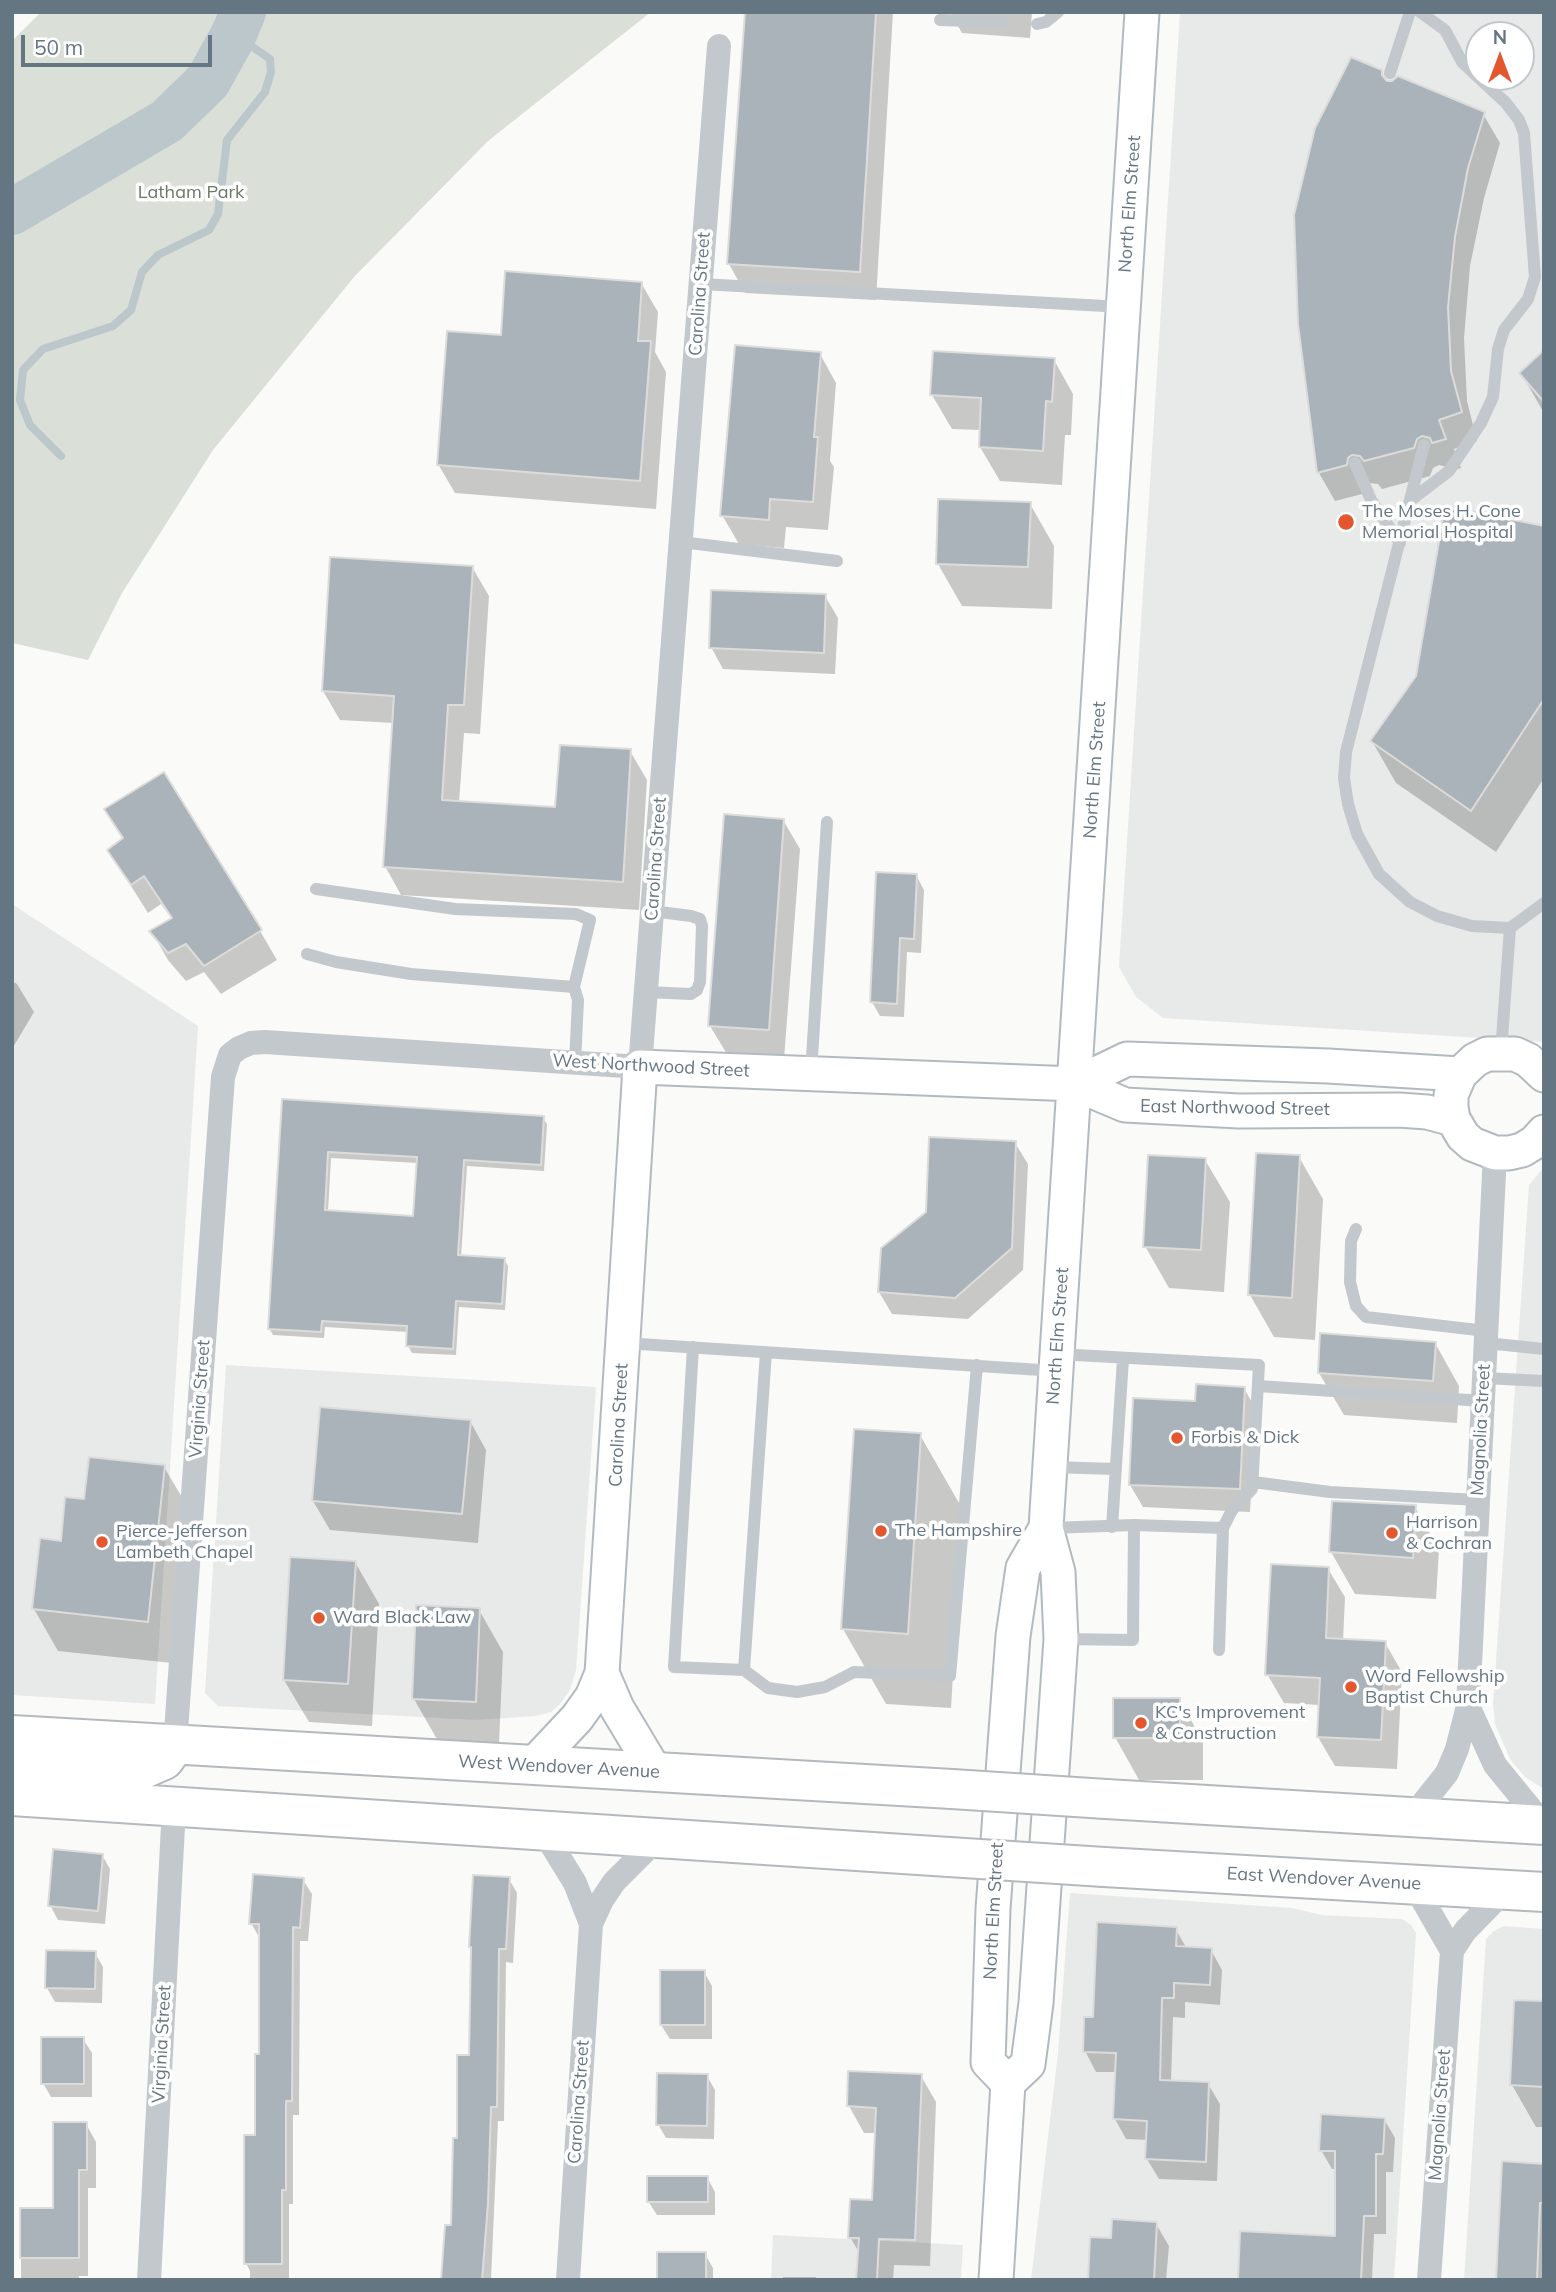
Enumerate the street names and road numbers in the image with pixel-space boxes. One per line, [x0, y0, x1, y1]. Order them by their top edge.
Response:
street label: North Elm Street [1114, 135, 1146, 273]
street label: Carolina Street [685, 231, 715, 357]
street label: North Elm Street [1079, 701, 1111, 839]
street label: Carolina Street [641, 796, 671, 922]
street label: West Northwood Street [552, 1050, 750, 1082]
street label: East Northwood Street [1140, 1096, 1330, 1120]
street label: North Elm Street [1042, 1267, 1074, 1405]
street label: Virginia Street [185, 1339, 215, 1459]
street label: Carolina Street [605, 1363, 633, 1487]
street label: Magnolia Street [1467, 1364, 1495, 1496]
street label: West Wendover Avenue [458, 1751, 660, 1783]
street label: North Elm Street [980, 1842, 1008, 1980]
street label: East Wendover Avenue [1226, 1863, 1422, 1895]
street label: Virginia Street [148, 1984, 176, 2104]
street label: Carolina Street [564, 2039, 594, 2165]
street label: Magnolia Street [1425, 2049, 1455, 2181]

